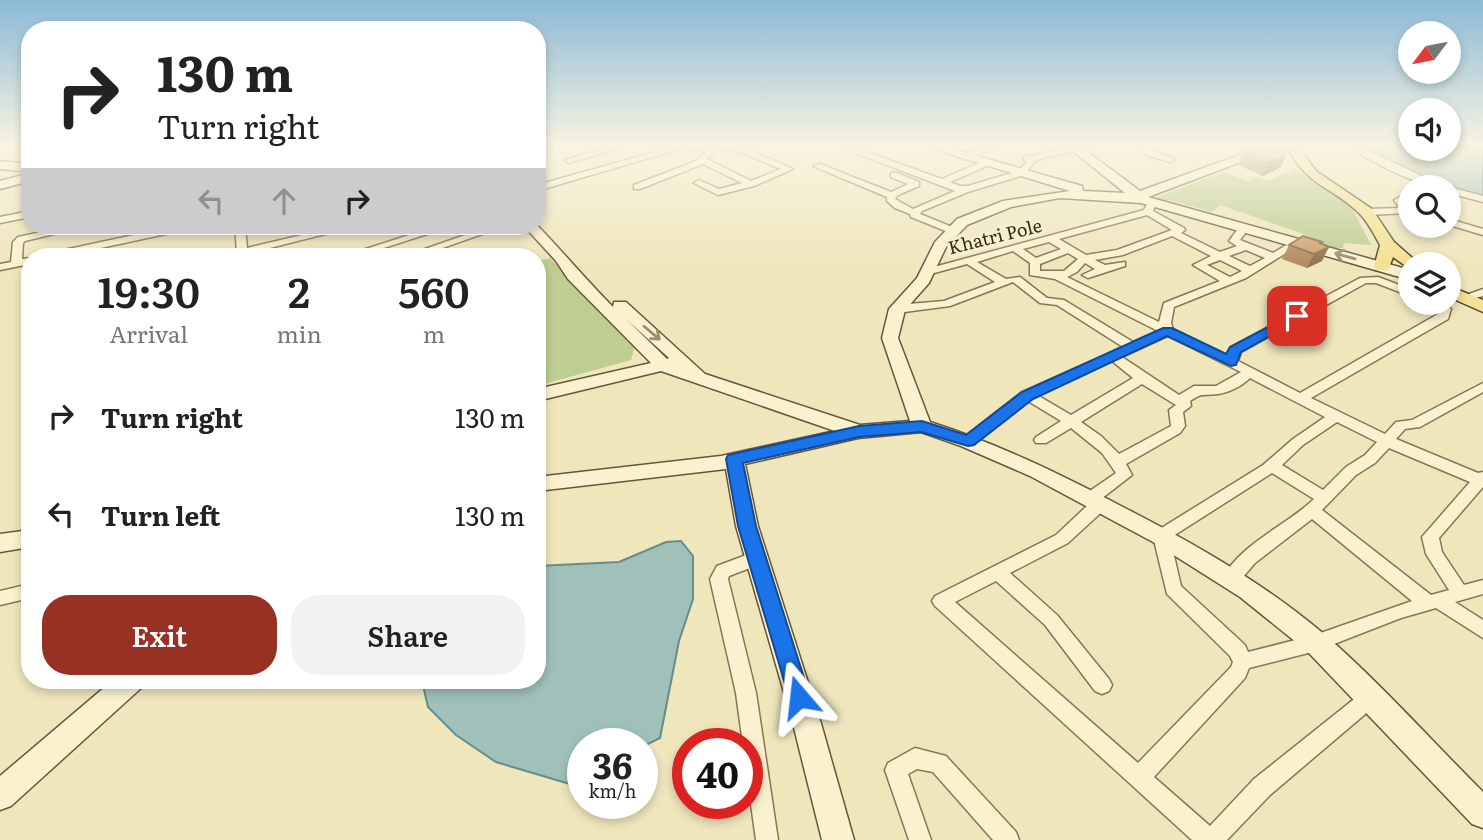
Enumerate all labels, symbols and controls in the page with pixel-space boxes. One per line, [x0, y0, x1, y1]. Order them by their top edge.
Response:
north arrow [1398, 21, 1461, 84]
map controls [1398, 21, 1461, 315]
text: 130 m [157, 34, 293, 107]
icon: right [42, 49, 133, 140]
button: sound [1398, 98, 1461, 161]
text: Turn right [157, 101, 319, 149]
button: search [1398, 175, 1461, 238]
icon: left [192, 182, 230, 220]
icon: ahead [265, 182, 303, 220]
icon: right [338, 182, 376, 220]
street label: Khatri Pole [945, 211, 1044, 260]
one-way arrow [1334, 249, 1356, 262]
button: layers [1398, 252, 1461, 315]
text: 19:30 [98, 259, 200, 321]
text: 2 [288, 259, 310, 321]
text: 560 [398, 259, 469, 321]
pin [1267, 286, 1327, 346]
icon: arrive [1278, 297, 1316, 335]
text: Arrival [109, 316, 188, 350]
text: min [277, 316, 322, 350]
text: m [423, 316, 445, 350]
one-way arrow [643, 325, 661, 341]
icon: right [42, 397, 80, 435]
text: Turn right [101, 397, 243, 436]
text: 130 m [455, 397, 525, 436]
icon: left [42, 495, 80, 533]
text: Turn left [101, 495, 220, 534]
text: 130 m [455, 495, 525, 534]
button: Exit [42, 595, 277, 675]
button: Share [291, 595, 525, 675]
position arrow [762, 660, 836, 734]
speed limit sign: 40 [672, 728, 763, 819]
text: 36 [593, 738, 632, 790]
text: km/h [589, 777, 636, 804]

